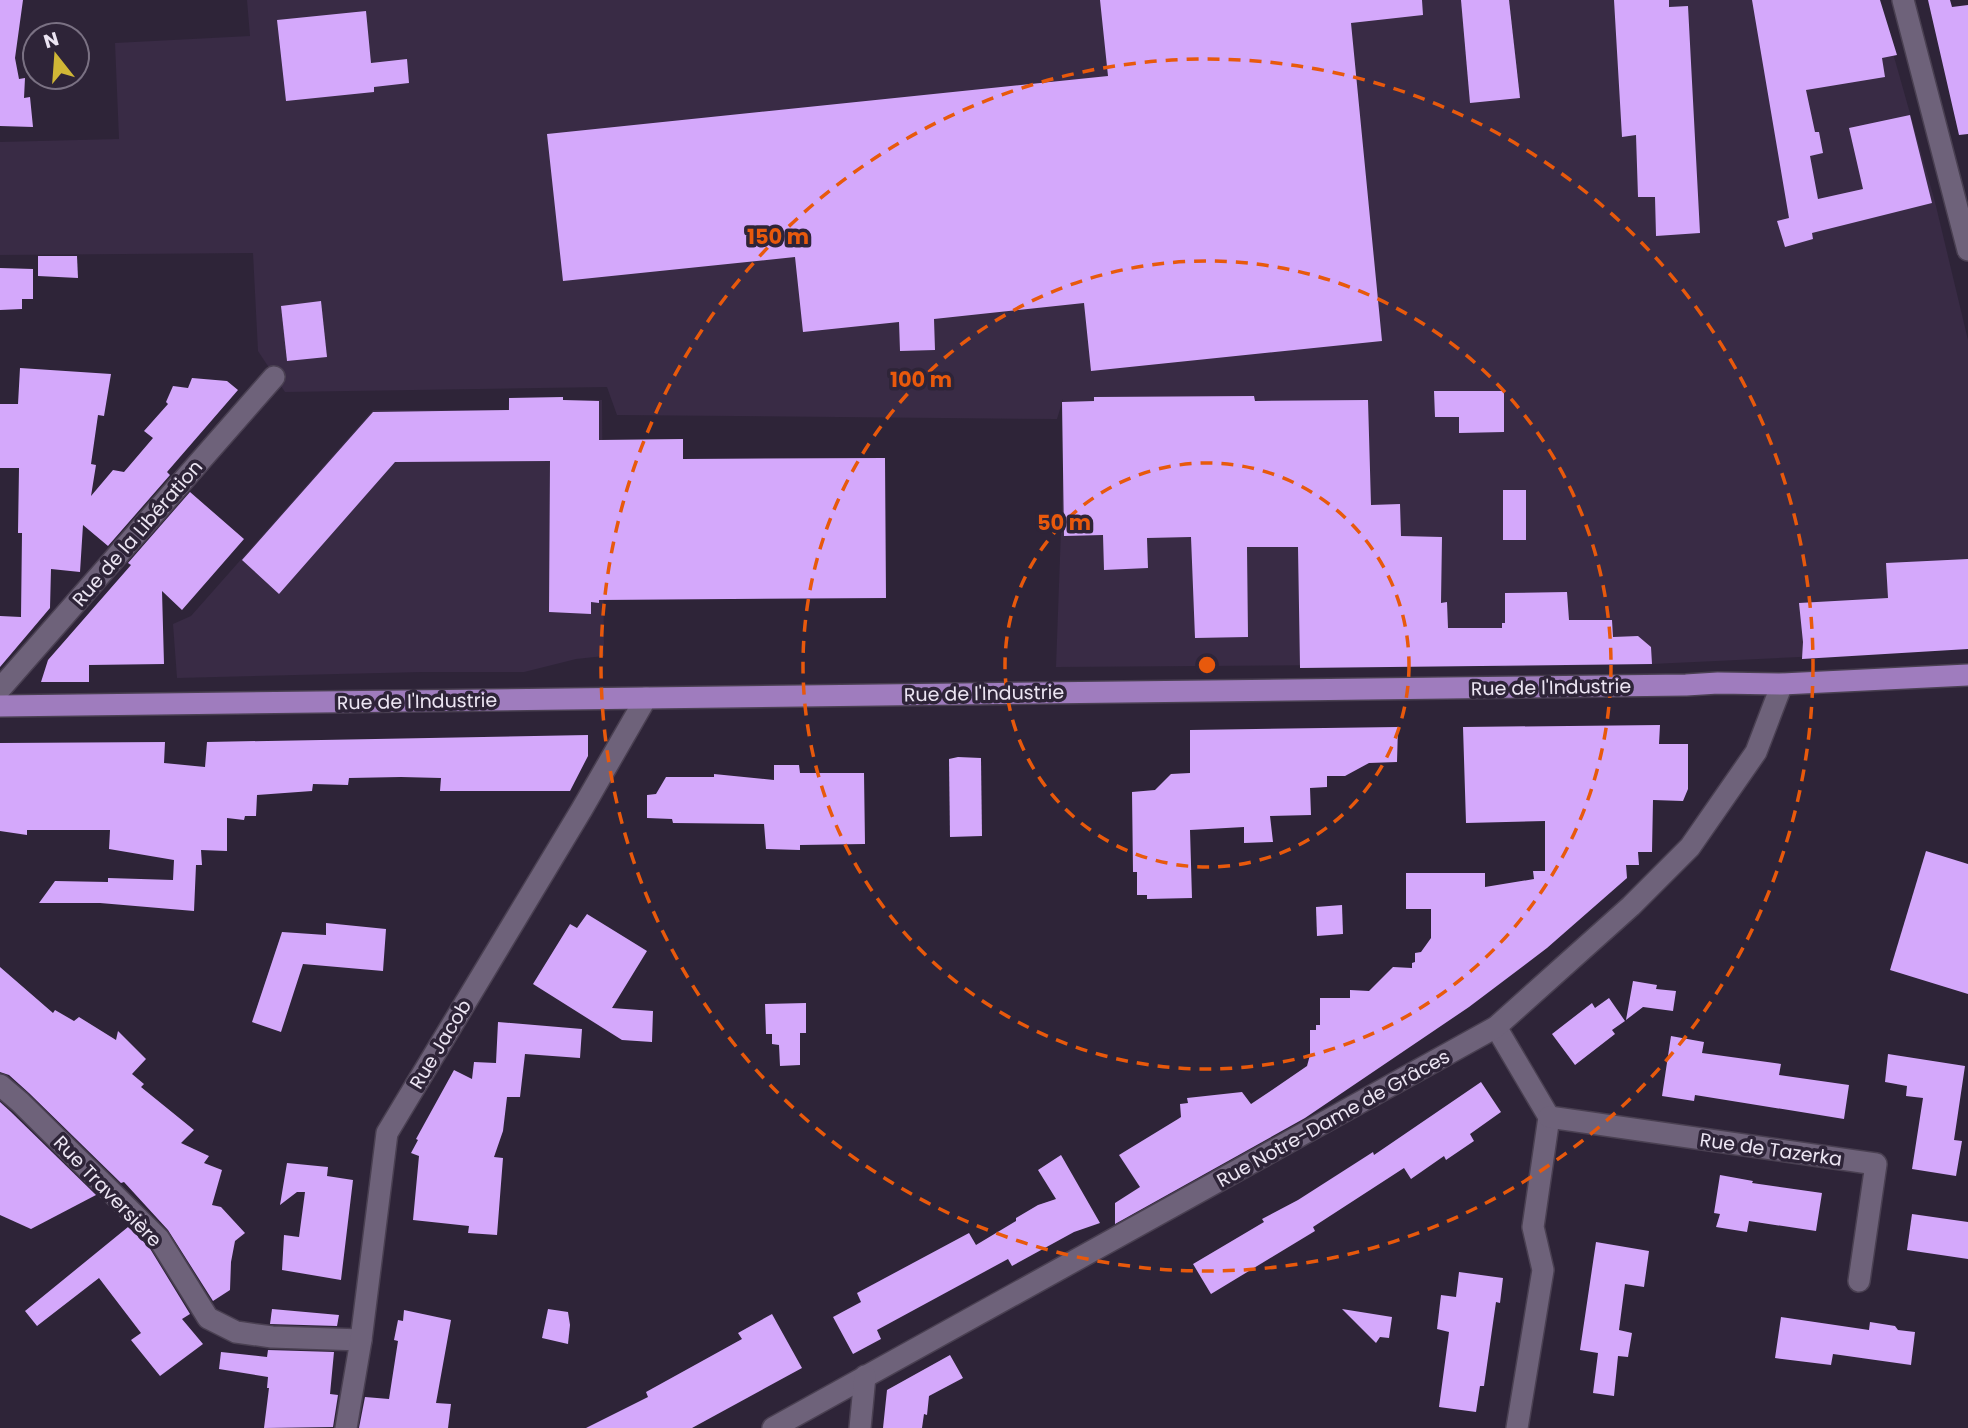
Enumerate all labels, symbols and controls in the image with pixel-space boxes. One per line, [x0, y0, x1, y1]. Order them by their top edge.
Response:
north arrow [21, 21, 91, 91]
text: N [40, 25, 62, 55]
text: 150 m [747, 222, 809, 251]
text: 100 m [890, 365, 952, 394]
street label: Rue de la Libération [66, 454, 209, 612]
text: 50 m [1037, 508, 1091, 537]
centre of rings [1195, 653, 1219, 677]
street label: Rue de l'Industrie [1471, 673, 1631, 702]
street label: Rue de l'Industrie [904, 679, 1064, 708]
street label: Rue de l'Industrie [337, 687, 497, 716]
street label: Rue Jacob [403, 994, 478, 1094]
street label: Rue Notre-Dame de Grâces [1212, 1043, 1455, 1194]
street label: Rue de Tazerka [1698, 1126, 1844, 1173]
street label: Rue Traversière [47, 1130, 168, 1253]

